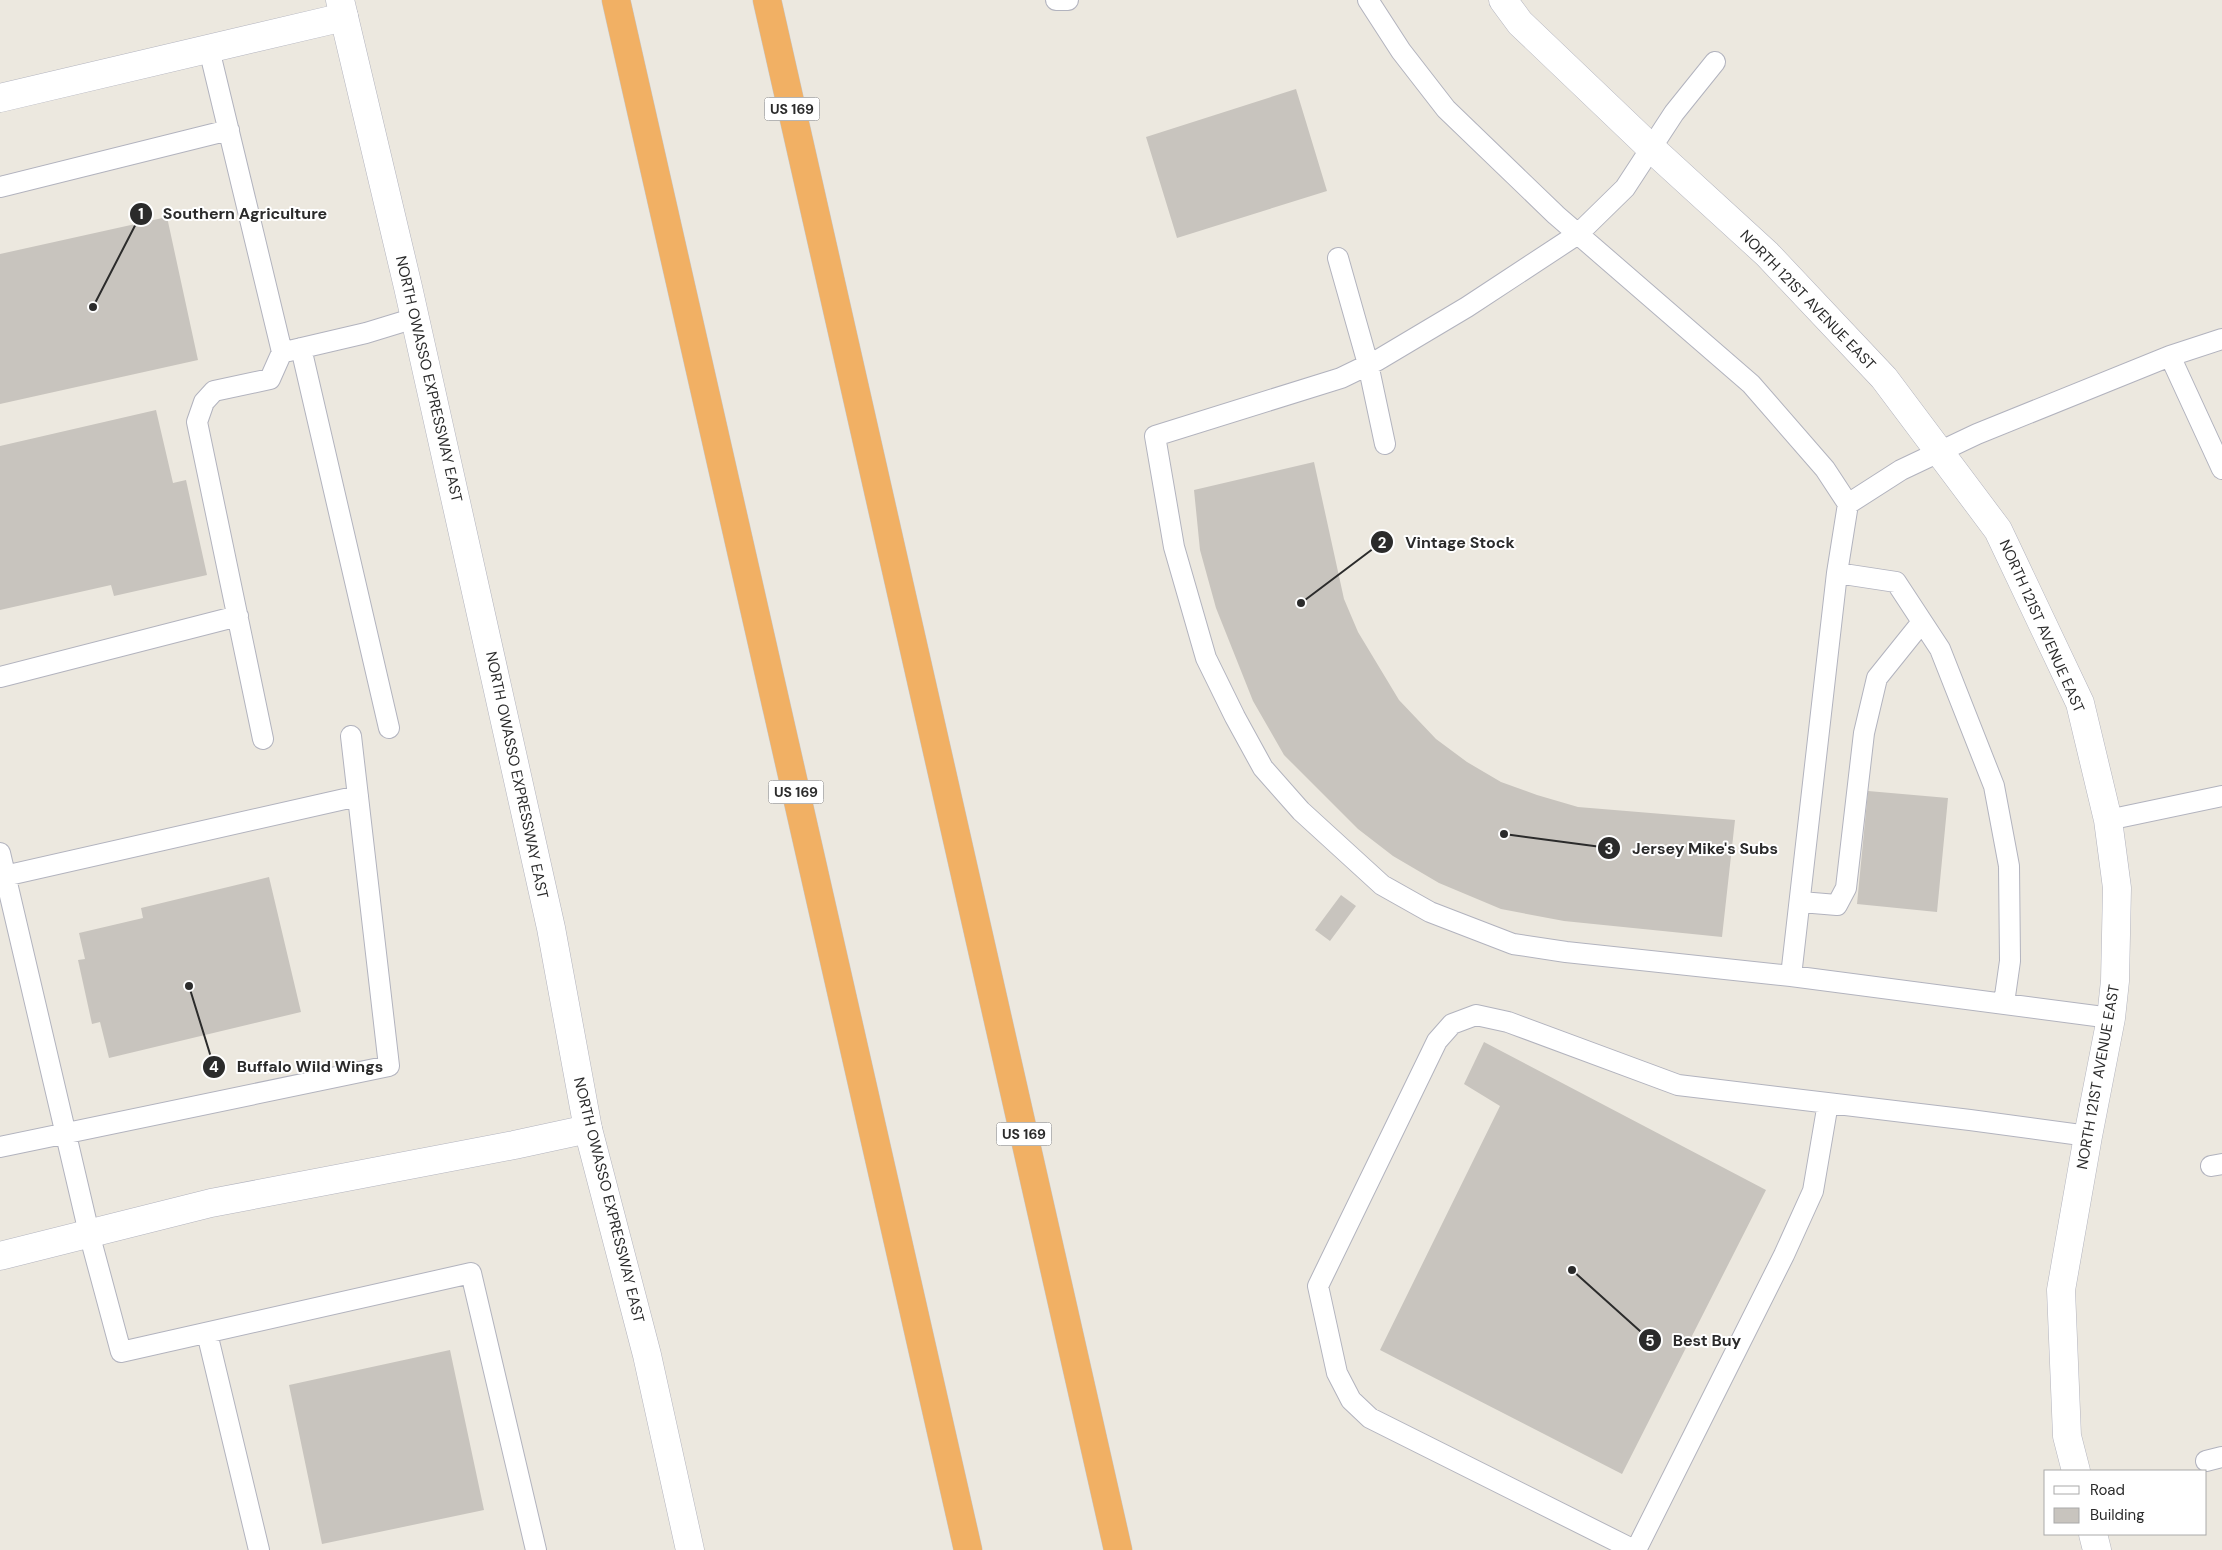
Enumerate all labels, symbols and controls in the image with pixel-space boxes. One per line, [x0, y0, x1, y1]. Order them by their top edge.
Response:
road number: US 169 [764, 98, 820, 120]
callout: Southern Agriculture [128, 198, 337, 229]
text: Southern Agriculture [163, 203, 327, 224]
text: 1 [138, 204, 144, 224]
street label: NORTH 121ST AVENUE EAST [1736, 226, 1880, 374]
street label: NORTH OWASSO EXPRESSWAY EAST [391, 254, 467, 504]
callout: Vintage Stock [1370, 527, 1525, 558]
text: Vintage Stock [1405, 532, 1516, 553]
text: 2 [1378, 533, 1387, 553]
street label: NORTH 121ST AVENUE EAST [1995, 536, 2089, 716]
street label: NORTH OWASSO EXPRESSWAY EAST [481, 650, 553, 900]
road number: US 169 [768, 780, 824, 804]
callout: Jersey Mike's Subs [1597, 833, 1788, 864]
text: Jersey Mike's Subs [1632, 838, 1778, 859]
text: 3 [1604, 839, 1614, 859]
street label: NORTH 121ST AVENUE EAST [2072, 983, 2124, 1171]
callout: Buffalo Wild Wings [202, 1051, 393, 1082]
text: Buffalo Wild Wings [237, 1056, 383, 1077]
text: 4 [209, 1057, 219, 1077]
street label: NORTH OWASSO EXPRESSWAY EAST [569, 1075, 649, 1325]
road number: US 169 [996, 1122, 1052, 1146]
callout: Best Buy [1638, 1325, 1751, 1356]
text: Best Buy [1673, 1330, 1742, 1351]
text: 5 [1645, 1331, 1655, 1351]
legend [2044, 1470, 2207, 1535]
text: Road [2090, 1480, 2125, 1500]
text: Building [2090, 1505, 2145, 1525]

